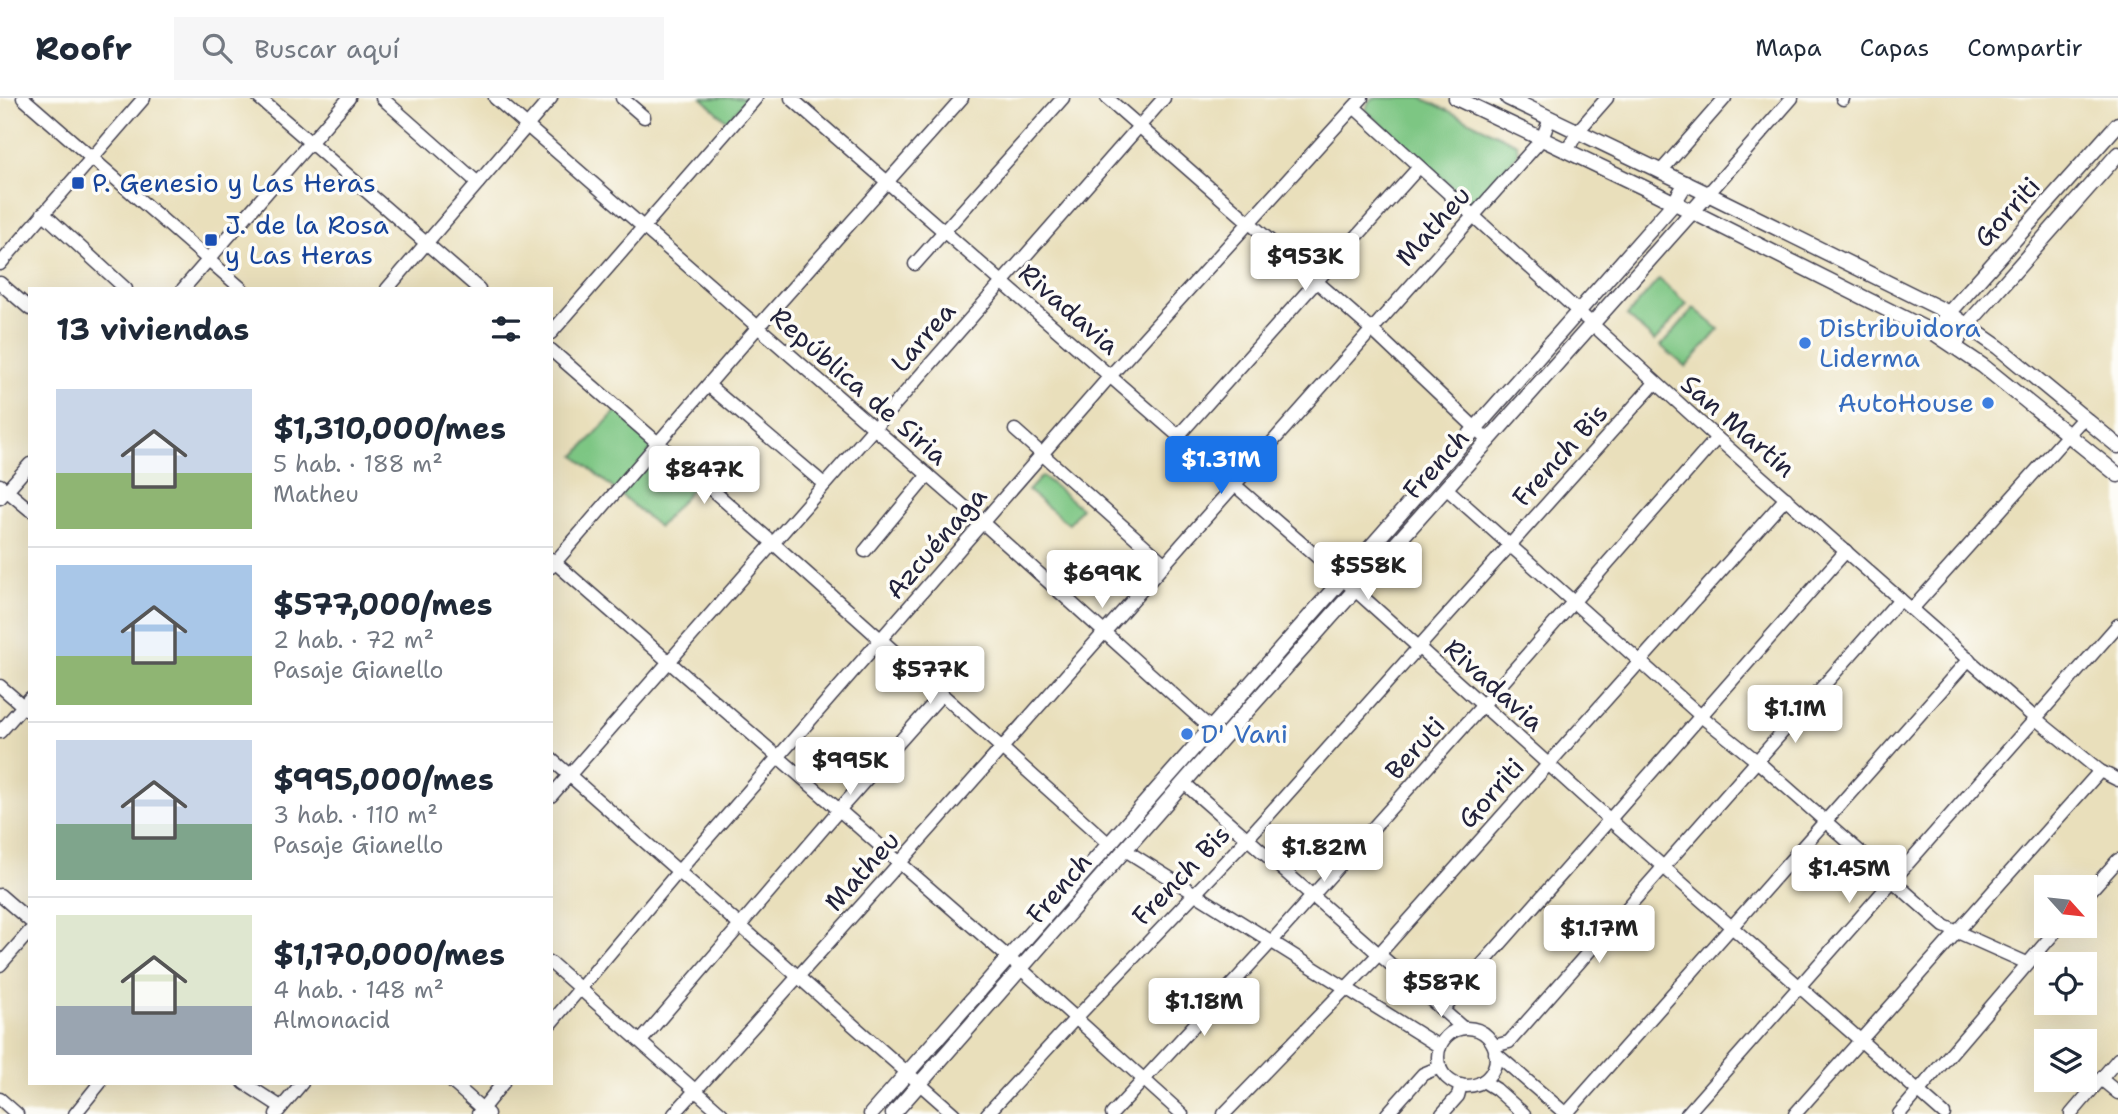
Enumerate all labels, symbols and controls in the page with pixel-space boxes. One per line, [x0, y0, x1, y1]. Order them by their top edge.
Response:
search box [174, 17, 664, 80]
text: Roofr [35, 26, 132, 71]
icon: search [198, 29, 236, 67]
text: Buscar aquí [254, 31, 400, 66]
text: Mapa [1755, 32, 1822, 64]
text: Capas [1860, 32, 1929, 64]
text: Compartir [1967, 32, 2083, 64]
place label: P. Genesio y Las Heras [92, 165, 376, 200]
street label: Gorriti [1966, 169, 2048, 254]
marker: P. Genesio y Las Heras [70, 175, 86, 191]
street label: Matheu [1387, 178, 1478, 273]
place label: J. de la Rosa y Las Heras [225, 207, 389, 272]
marker: J. de la Rosa y Las Heras [203, 232, 219, 248]
pin: $953K [1256, 234, 1354, 293]
text: $953K [1267, 241, 1343, 271]
street label: Rivadavia [1011, 255, 1127, 362]
street label: Larrea [882, 294, 963, 379]
street label: República de Siria [763, 299, 956, 473]
text: 13 viviendas [56, 309, 249, 350]
icon: filters [487, 310, 525, 348]
place label: Distribuidora Liderma [1819, 310, 1981, 375]
marker: Distribuidora Liderma [1797, 335, 1813, 351]
street label: San Martín [1674, 366, 1803, 485]
place label: AutoHouse [1838, 385, 1974, 420]
marker: AutoHouse [1980, 395, 1996, 411]
street label: French Bis [1504, 396, 1615, 514]
text: $1,310,000/mes [273, 408, 506, 449]
icon: home [112, 417, 196, 501]
street label: French [1395, 421, 1477, 506]
pin: $1.31M [1164, 436, 1278, 496]
text: $1.31M [1181, 444, 1261, 474]
pin: $847K [655, 446, 753, 506]
text: 5 hab. · 188 m² [273, 449, 443, 479]
text: $847K [665, 454, 743, 484]
text: Matheu [273, 479, 359, 509]
street label: Azcuénaga [877, 479, 994, 606]
pin: $558K [1319, 542, 1417, 602]
pin: $699K [1053, 550, 1151, 610]
text: $558K [1330, 550, 1406, 580]
text: $699K [1063, 558, 1141, 588]
text: $577,000/mes [273, 584, 493, 625]
icon: home [112, 593, 196, 677]
text: 2 hab. · 72 m² [273, 625, 434, 655]
street label: Rivadavia [1437, 630, 1552, 739]
pin: $577K [881, 646, 979, 706]
text: $577K [891, 654, 969, 684]
text: Pasaje Gianello [273, 655, 444, 685]
pin: $1.1M [1746, 686, 1844, 745]
text: $1.1M [1764, 693, 1826, 723]
street label: Beruti [1377, 708, 1452, 787]
place label: D' Vani [1201, 716, 1288, 751]
marker: D' Vani [1179, 726, 1195, 742]
pin: $995K [801, 738, 899, 797]
text: $995K [811, 745, 889, 775]
street label: Gorriti [1450, 750, 1532, 835]
text: $995,000/mes [273, 759, 494, 800]
icon: home [112, 768, 196, 852]
text: 3 hab. · 110 m² [273, 800, 438, 830]
street label: French Bis [1124, 817, 1237, 933]
street label: Matheu [816, 823, 907, 918]
pin: $1.82M [1267, 824, 1381, 884]
text: Pasaje Gianello [273, 830, 444, 860]
text: $1.82M [1281, 832, 1367, 862]
street label: French [1018, 845, 1099, 931]
pin: $1.45M [1792, 846, 1906, 905]
text: $1.45M [1808, 853, 1890, 883]
north arrow [2034, 875, 2096, 938]
map controls [2034, 875, 2097, 1092]
pin: $1.17M [1542, 906, 1656, 965]
text: $1.17M [1560, 913, 1638, 943]
text: $1,170,000/mes [273, 934, 505, 975]
icon: home [112, 943, 196, 1027]
button: locate [2034, 952, 2097, 1015]
pin: $587K [1392, 960, 1490, 1019]
text: $587K [1402, 967, 1480, 997]
text: 4 hab. · 148 m² [273, 975, 444, 1005]
pin: $1.18M [1147, 978, 1261, 1038]
text: $1.18M [1165, 986, 1244, 1016]
text: Almonacid [273, 1005, 390, 1035]
button: layers [2034, 1029, 2097, 1092]

